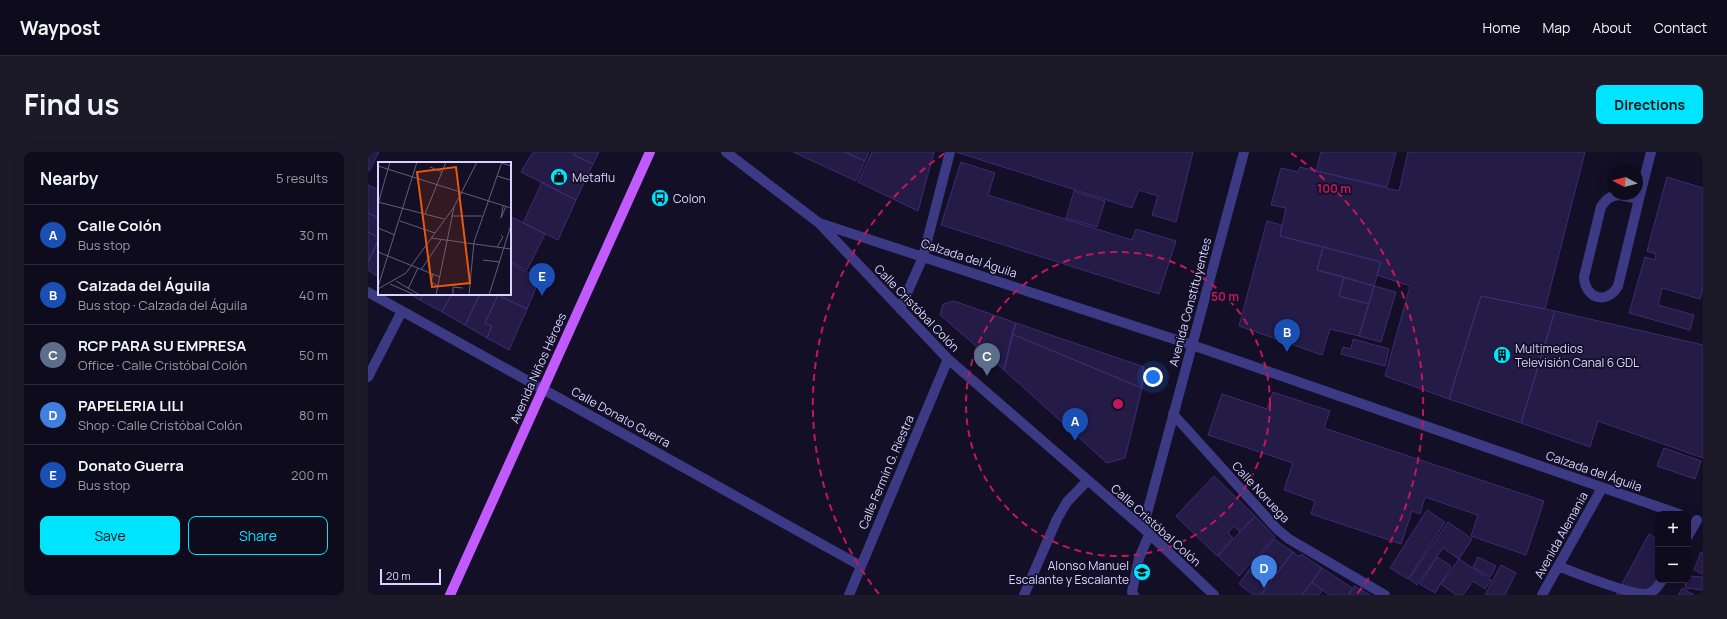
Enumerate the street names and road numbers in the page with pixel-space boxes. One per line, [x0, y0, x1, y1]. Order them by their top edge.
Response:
street label: Calzada del Águila [919, 234, 1019, 282]
street label: Avenida Constituyentes [1165, 236, 1215, 368]
street label: Calle Cristóbal Colón [871, 261, 963, 355]
street label: Avenida Niños Héroes [506, 310, 570, 426]
street label: Calle Donato Guerra [568, 383, 674, 451]
street label: Calle Fermín G. Riestra [854, 412, 918, 532]
street label: Calzada del Águila [1544, 447, 1644, 495]
street label: Calle Noruega [1228, 458, 1294, 526]
street label: Calle Cristóbal Colón [1107, 480, 1205, 570]
street label: Avenida Alemania [1530, 489, 1592, 581]

